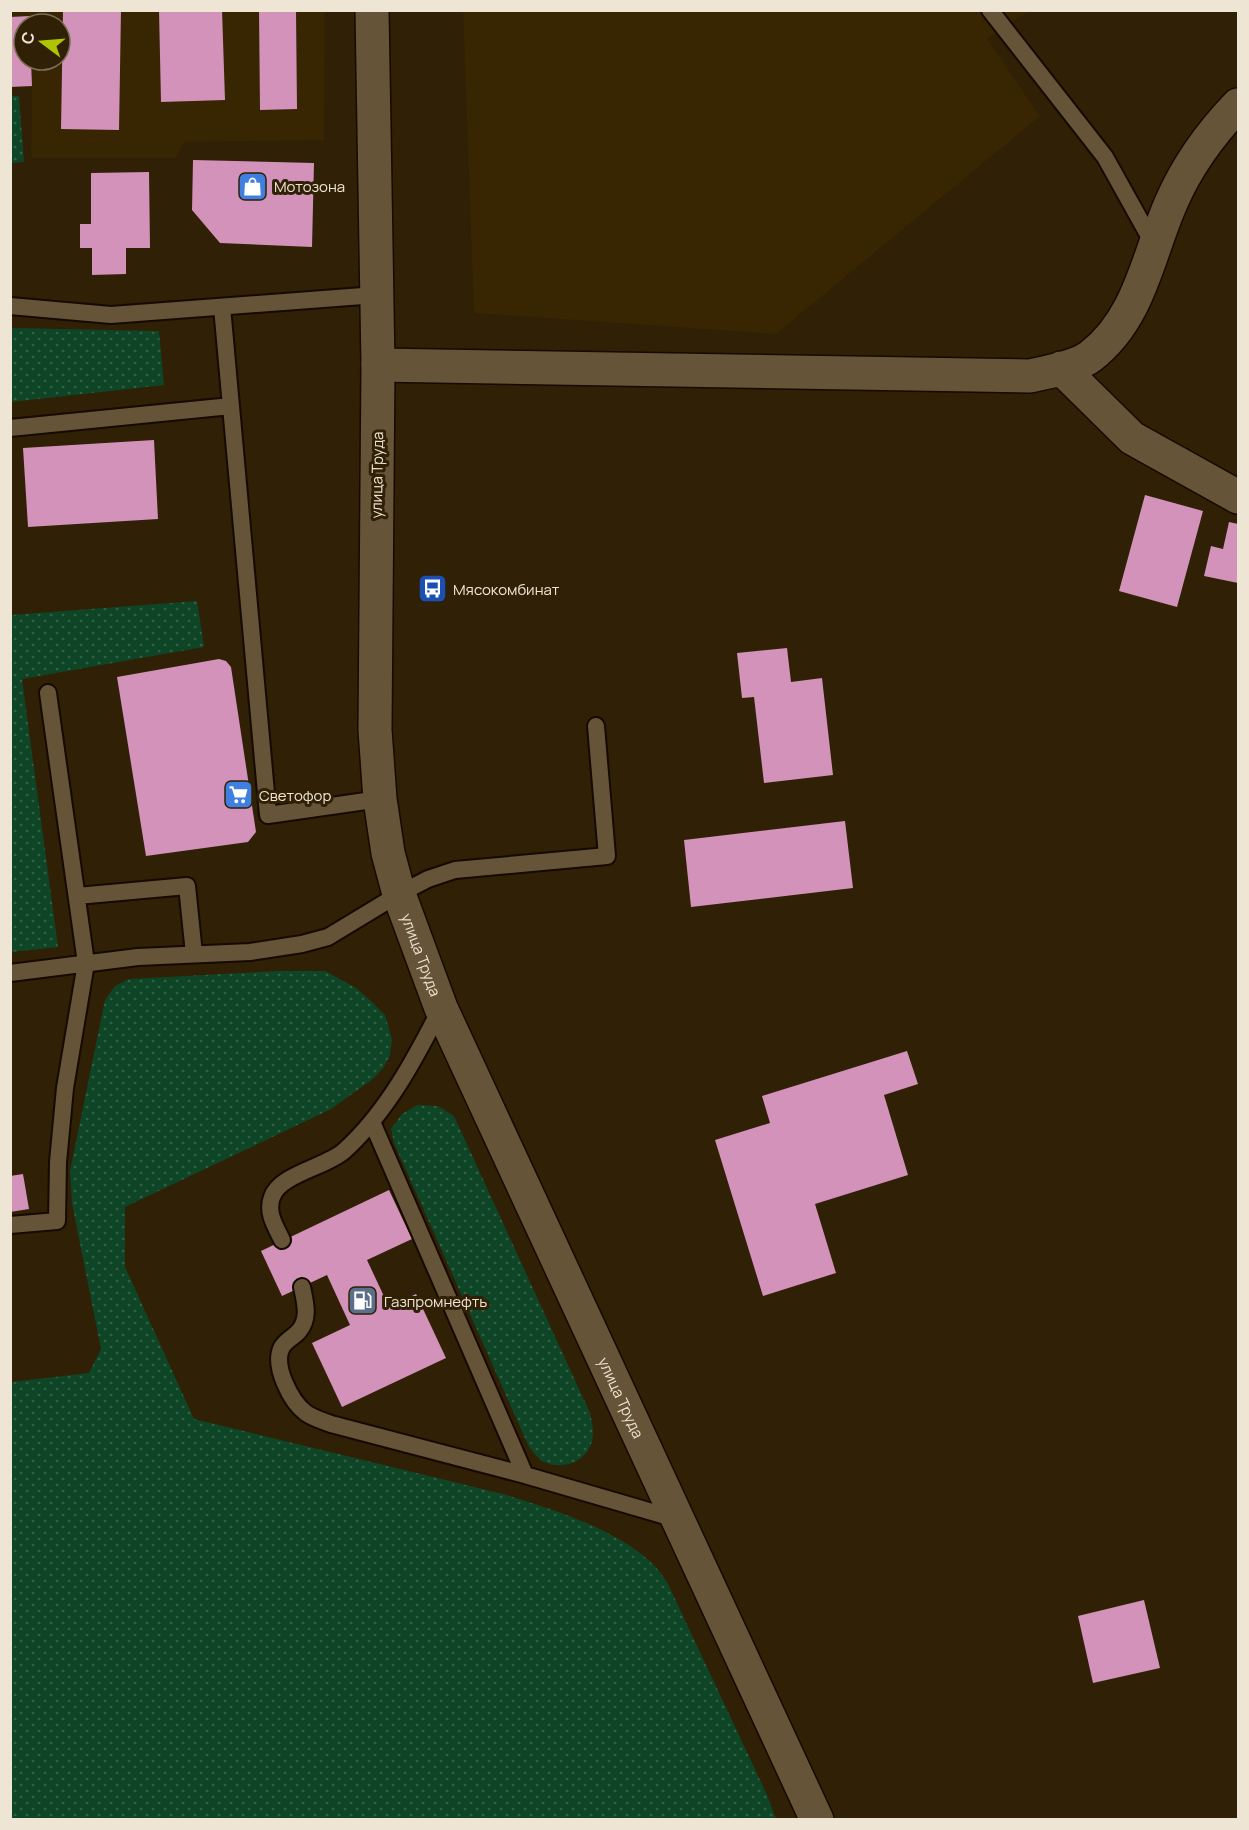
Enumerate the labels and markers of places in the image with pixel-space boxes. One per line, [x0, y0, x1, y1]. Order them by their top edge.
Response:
shop icon: Мотозона [237, 170, 269, 202]
place label: Мотозона [274, 176, 345, 197]
bus stop icon: Мясокомбинат [416, 573, 448, 605]
place label: Мясокомбинат [453, 579, 560, 600]
supermarket icon: Светофор [222, 779, 254, 811]
place label: Светофор [259, 785, 331, 806]
fuel station icon: Газпромнефть [347, 1285, 379, 1317]
place label: Газпромнефть [384, 1291, 487, 1312]

